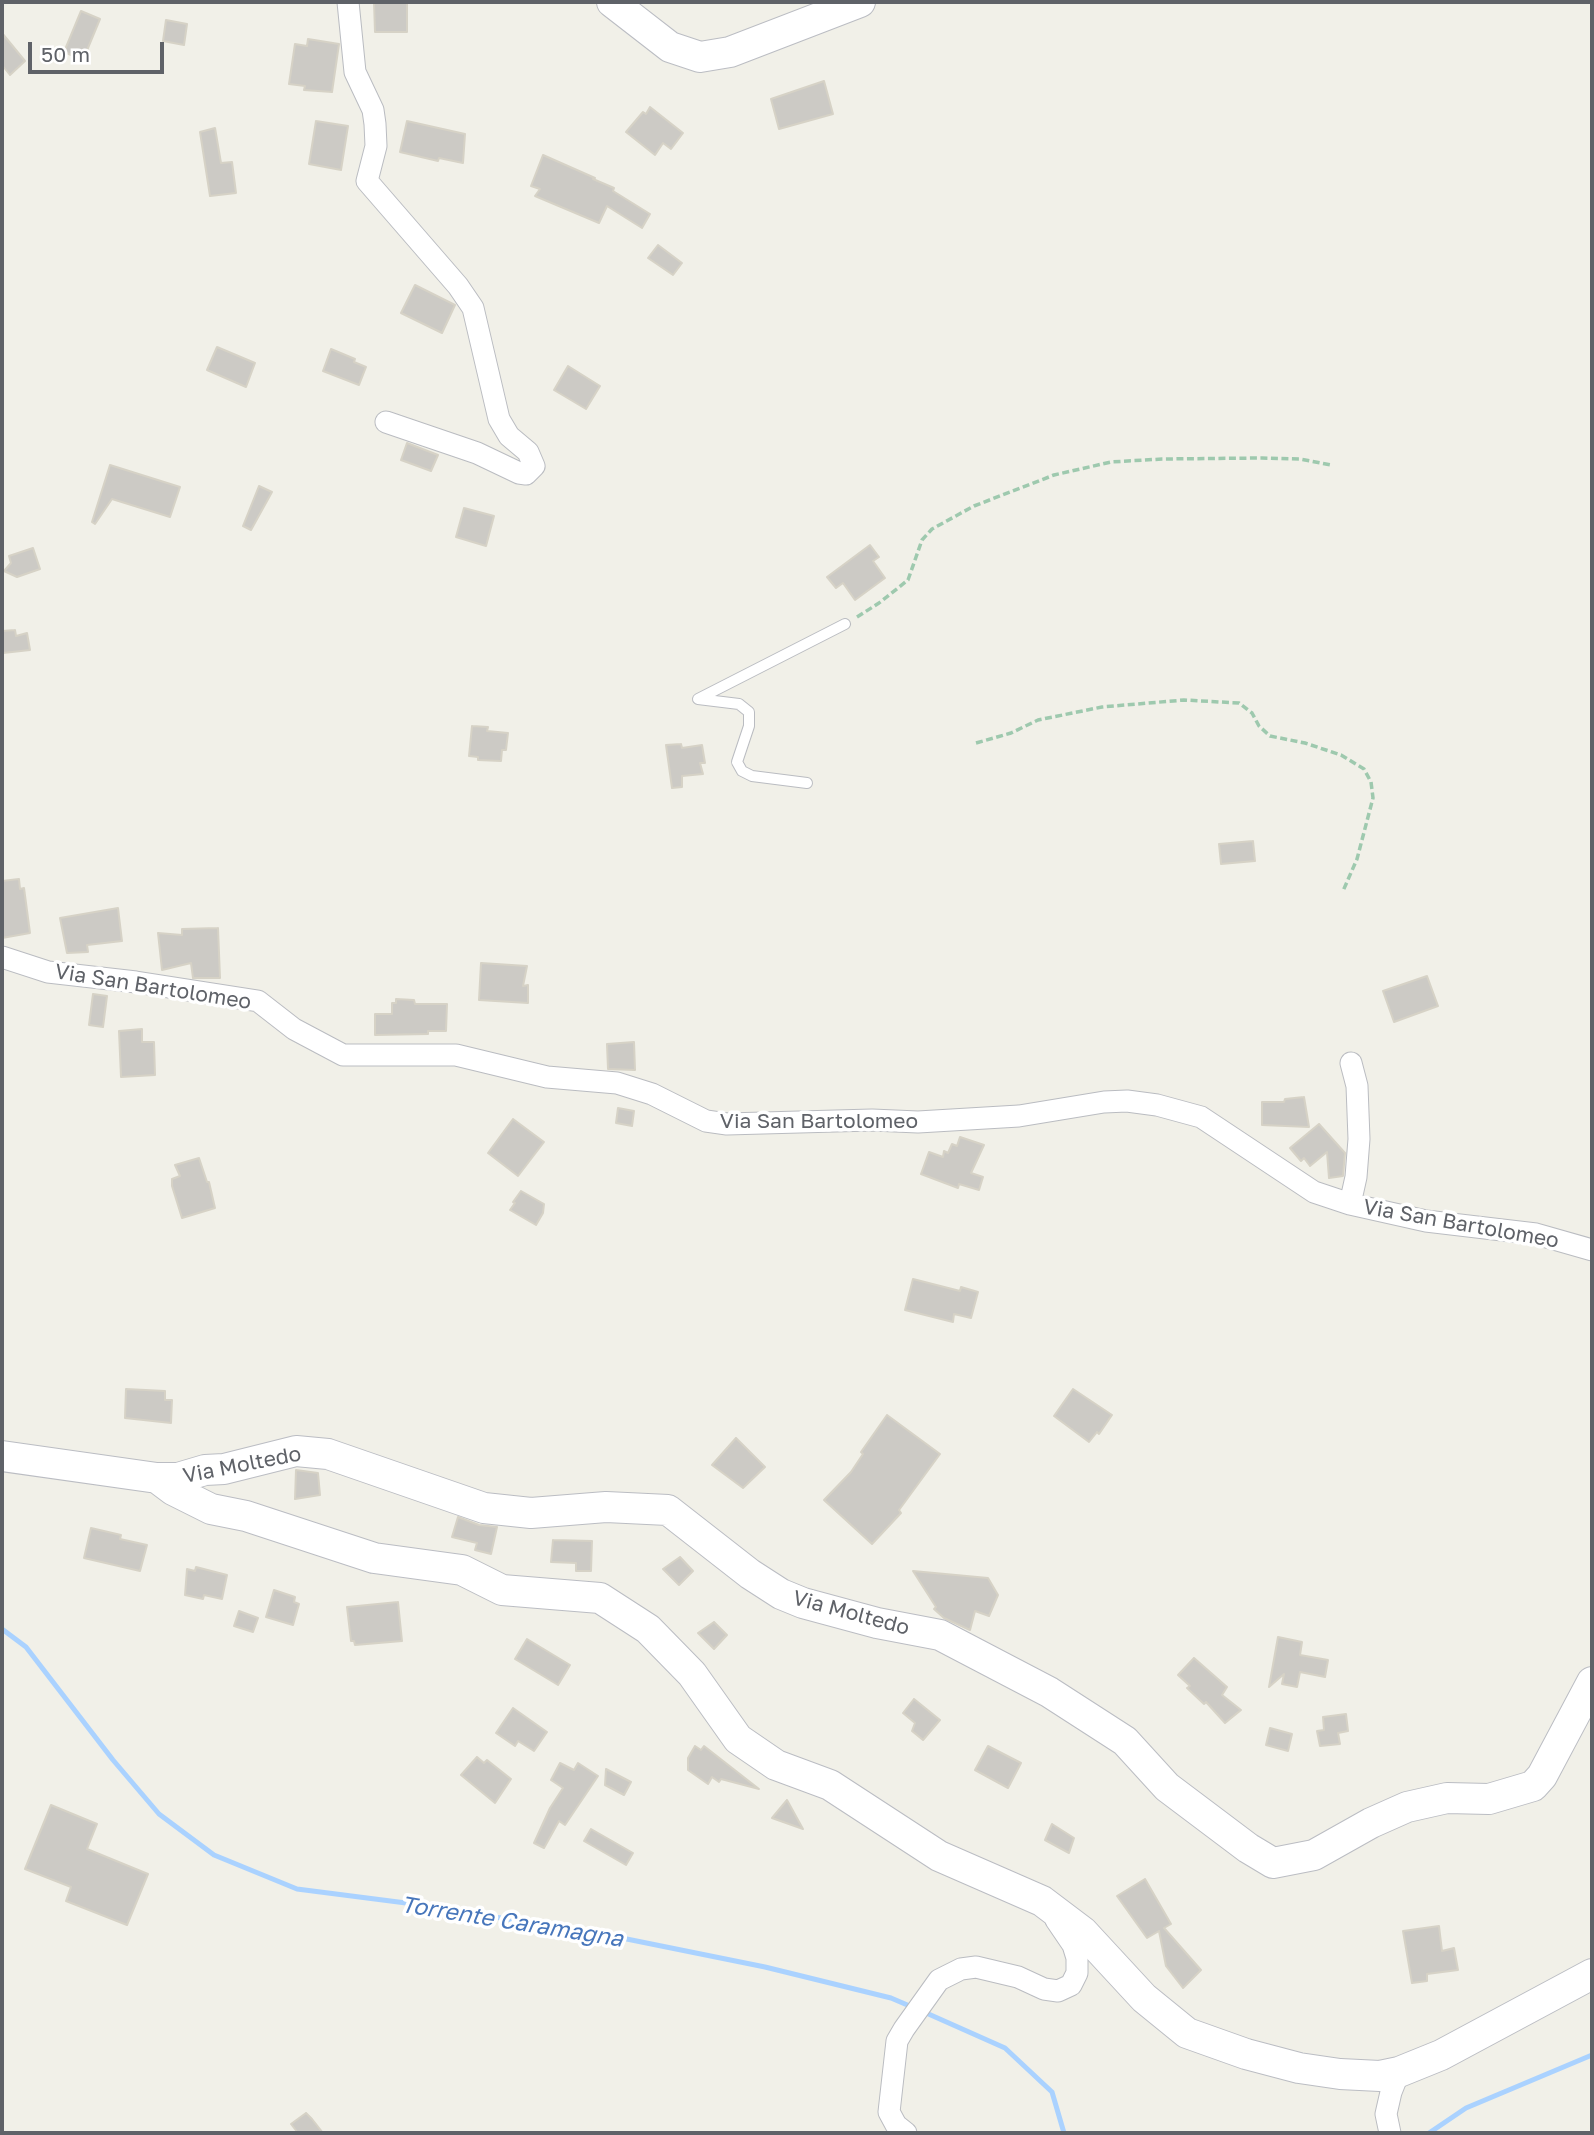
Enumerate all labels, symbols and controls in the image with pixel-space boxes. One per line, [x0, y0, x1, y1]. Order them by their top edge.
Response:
scale bar [32, 28, 168, 72]
text: 50 m [41, 41, 90, 67]
street label: Via San Bartolomeo [53, 959, 253, 1015]
street label: Via San Bartolomeo [720, 1108, 918, 1134]
street label: Via San Bartolomeo [1361, 1194, 1561, 1254]
street label: Via Moltedo [181, 1441, 303, 1489]
street label: Via Moltedo [790, 1585, 912, 1641]
water label: Torrente Caramagna [399, 1891, 625, 1953]

